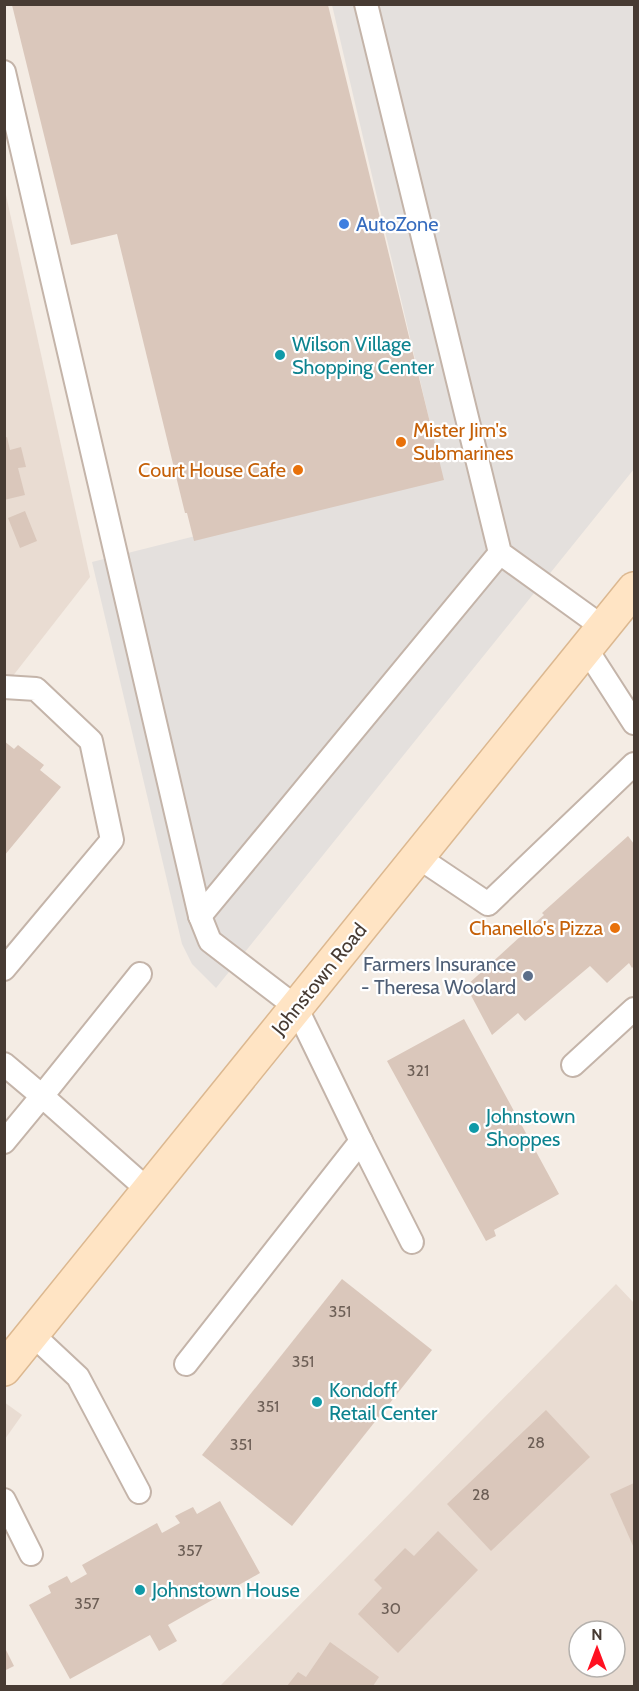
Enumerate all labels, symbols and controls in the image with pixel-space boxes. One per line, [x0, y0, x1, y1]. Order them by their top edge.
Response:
place label: AutoZone [356, 212, 438, 236]
marker: AutoZone [337, 217, 351, 231]
place label: Wilson Village Shopping Center [292, 332, 435, 379]
marker: Wilson Village Shopping Center [273, 348, 287, 362]
place label: Mister Jim's Submarines [413, 418, 514, 465]
marker: Mister Jim's Submarines [394, 435, 408, 449]
place label: Court House Cafe [138, 458, 286, 482]
marker: Court House Cafe [291, 463, 305, 477]
place label: Chanello's Pizza [469, 916, 603, 940]
street label: Johnstown Road [266, 918, 372, 1041]
marker: Chanello's Pizza [608, 921, 622, 935]
place label: Farmers Insurance - Theresa Woolard [361, 952, 516, 999]
marker: Farmers Insurance - Theresa Woolard [521, 969, 535, 983]
house number: 321 [407, 1061, 429, 1080]
place label: Johnstown Shoppes [485, 1104, 575, 1151]
marker: Johnstown Shoppes [467, 1121, 481, 1135]
house number: 351 [329, 1302, 351, 1321]
house number: 351 [292, 1352, 314, 1371]
place label: Kondoff Retail Center [329, 1378, 438, 1425]
marker: Kondoff Retail Center [310, 1395, 324, 1409]
house number: 351 [257, 1397, 279, 1416]
house number: 28 [527, 1433, 545, 1452]
house number: 351 [230, 1435, 252, 1454]
house number: 28 [472, 1485, 490, 1504]
house number: 357 [177, 1541, 203, 1560]
place label: Johnstown House [151, 1578, 300, 1602]
marker: Johnstown House [133, 1583, 147, 1597]
house number: 357 [74, 1594, 100, 1613]
house number: 30 [381, 1599, 401, 1618]
north arrow [567, 1619, 627, 1679]
text: N [591, 1625, 603, 1644]

